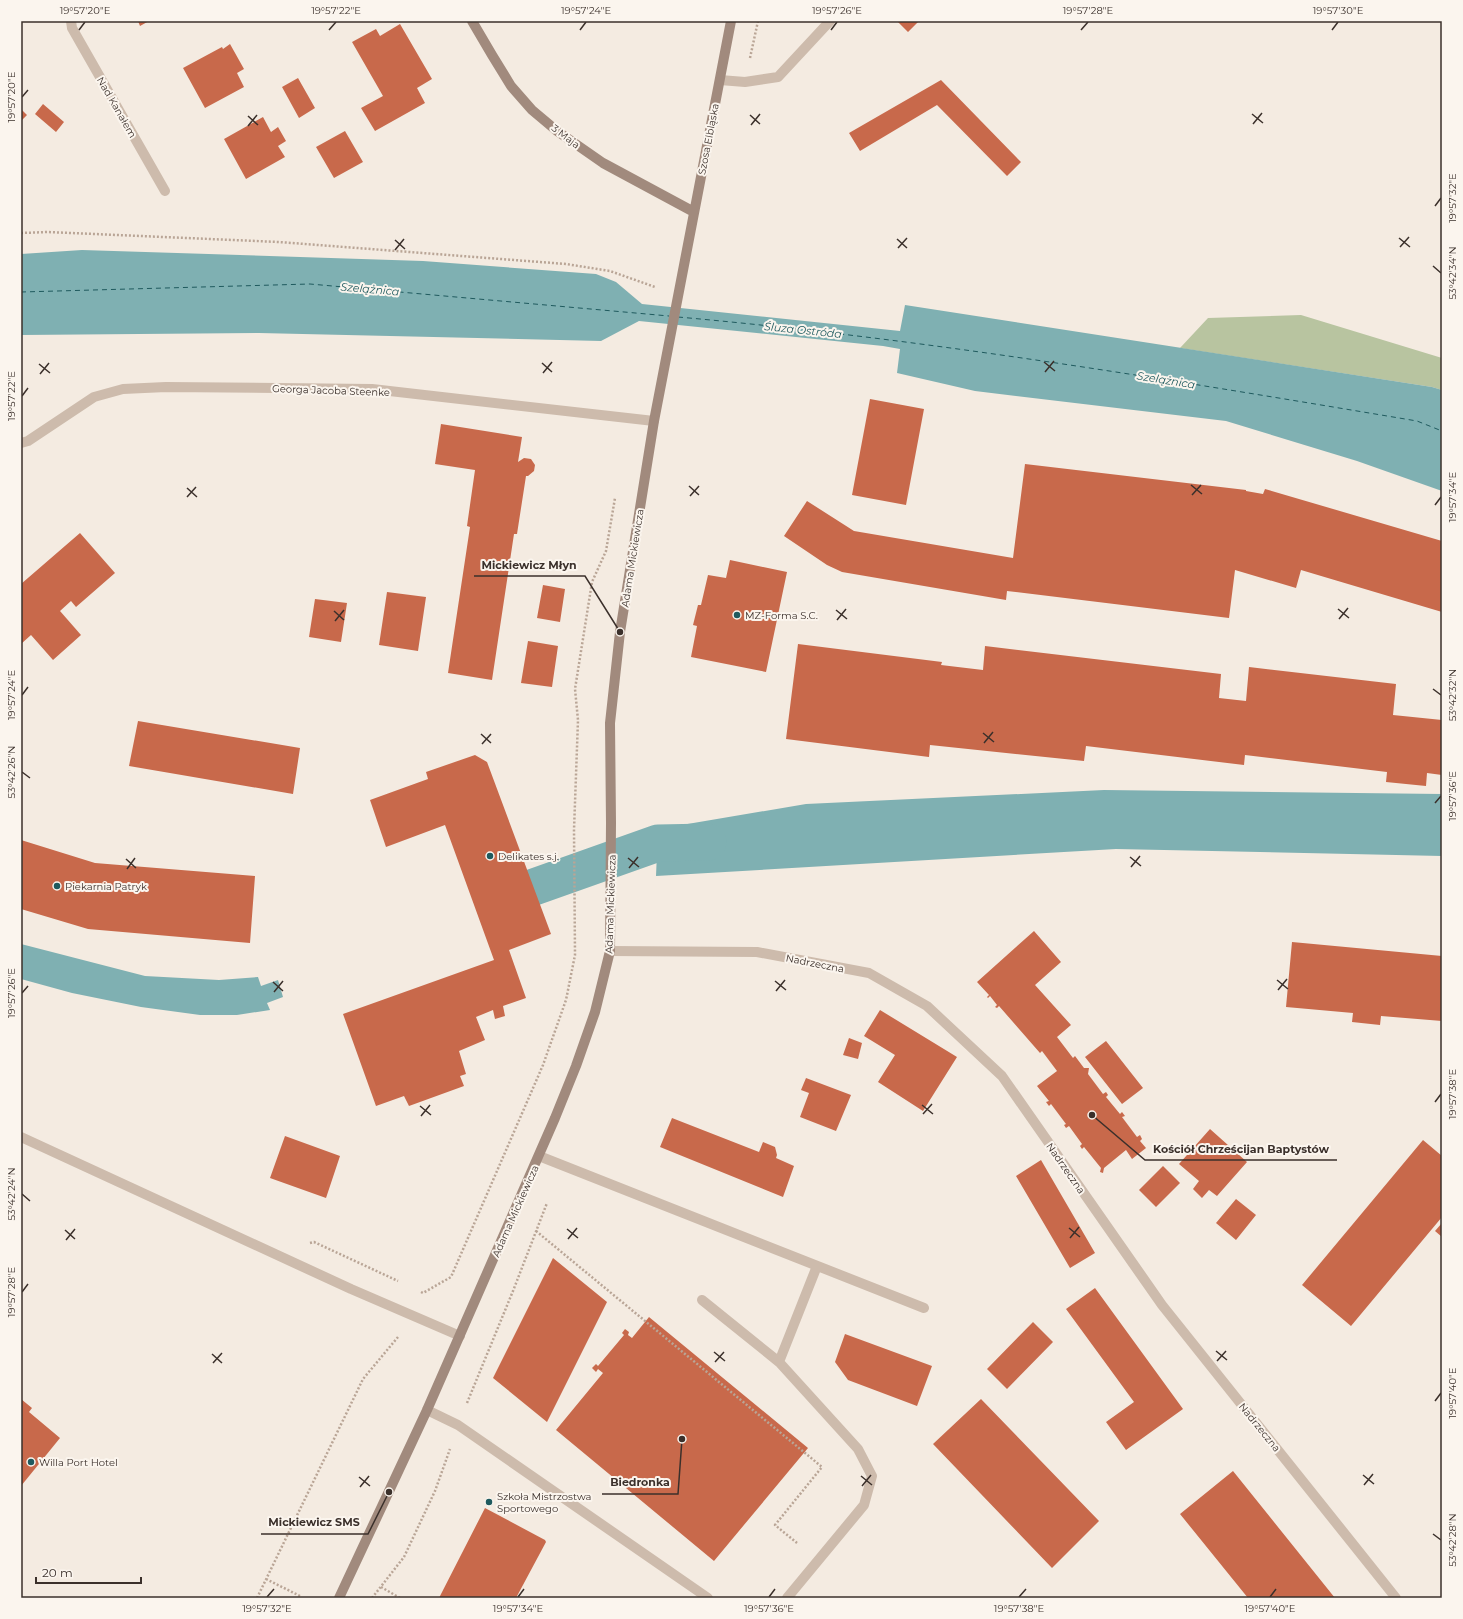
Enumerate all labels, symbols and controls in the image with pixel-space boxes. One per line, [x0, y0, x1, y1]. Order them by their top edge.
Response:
text: 19°57'20"E [60, 4, 111, 17]
text: 19°57'22"E [311, 4, 361, 17]
text: 19°57'24"E [561, 4, 611, 17]
text: 19°57'26"E [812, 4, 862, 17]
text: 19°57'28"E [1063, 4, 1114, 17]
text: 19°57'30"E [1313, 4, 1364, 17]
text: 19°57'20"E [5, 71, 18, 122]
street label: Nad Kanałem [94, 74, 139, 140]
street label: Szosa Elbląska [695, 102, 722, 176]
street label: 3 Maja [549, 121, 583, 151]
text: 19°57'32"E [1446, 173, 1459, 223]
text: 53°42'34"N [1446, 246, 1459, 300]
water label: Szelążnica [340, 279, 400, 299]
water label: Śluza Ostróda [763, 319, 843, 341]
water label: Szelążnica [1136, 368, 1196, 392]
text: 19°57'22"E [5, 371, 18, 421]
street label: Georga Jacoba Steenke [272, 382, 390, 399]
text: 19°57'34"E [1446, 472, 1459, 522]
street label: Adama Mickiewicza [618, 508, 647, 608]
callout: Mickiewicz Młyn [474, 553, 585, 576]
text: Mickiewicz Młyn [481, 558, 577, 572]
place label: MZ-Forma S.C. [745, 609, 818, 622]
marker: MZ-Forma S.C. [732, 610, 742, 620]
text: 53°42'32"N [1446, 669, 1459, 721]
text: 19°57'24"E [5, 670, 18, 720]
text: 53°42'26"N [5, 746, 18, 798]
text: 19°57'36"E [1446, 771, 1459, 821]
place label: Delikates s.j. [498, 850, 559, 863]
marker: Delikates s.j. [485, 851, 495, 861]
street label: Adama Mickiewicza [602, 854, 619, 954]
place label: Piekarnia Patryk [65, 880, 147, 893]
marker: Piekarnia Patryk [52, 881, 62, 891]
street label: Nadrzeczna [785, 951, 845, 976]
text: 19°57'26"E [5, 968, 18, 1018]
text: 19°57'38"E [1446, 1069, 1459, 1119]
callout: Kościół Chrześcijan Baptystów [1145, 1137, 1337, 1160]
street label: Nadrzeczna [1043, 1140, 1088, 1196]
text: Kościół Chrześcijan Baptystów [1153, 1142, 1330, 1156]
street label: Adama Mickiewicza [489, 1163, 542, 1259]
text: 53°42'24"N [5, 1167, 18, 1221]
text: 19°57'28"E [5, 1266, 18, 1317]
text: 19°57'40"E [1446, 1367, 1459, 1419]
street label: Nadrzeczna [1236, 1400, 1283, 1454]
place label: Willa Port Hotel [39, 1456, 118, 1469]
marker: Willa Port Hotel [26, 1457, 36, 1467]
callout: Biedronka [602, 1471, 678, 1494]
text: Biedronka [610, 1475, 670, 1489]
place label: Szkoła Mistrzostwa Sportowego [497, 1490, 591, 1515]
marker: Szkoła Mistrzostwa Sportowego [484, 1497, 494, 1507]
callout: Mickiewicz SMS [261, 1511, 368, 1534]
text: 53°42'28"N [1446, 1513, 1459, 1567]
text: Mickiewicz SMS [268, 1515, 360, 1529]
scale bar [36, 1559, 141, 1585]
text: 20 m [42, 1565, 73, 1580]
text: 19°57'32"E [242, 1602, 292, 1615]
text: 19°57'34"E [493, 1602, 543, 1615]
text: 19°57'36"E [744, 1602, 794, 1615]
text: 19°57'38"E [994, 1602, 1044, 1615]
text: 19°57'40"E [1244, 1602, 1296, 1615]

